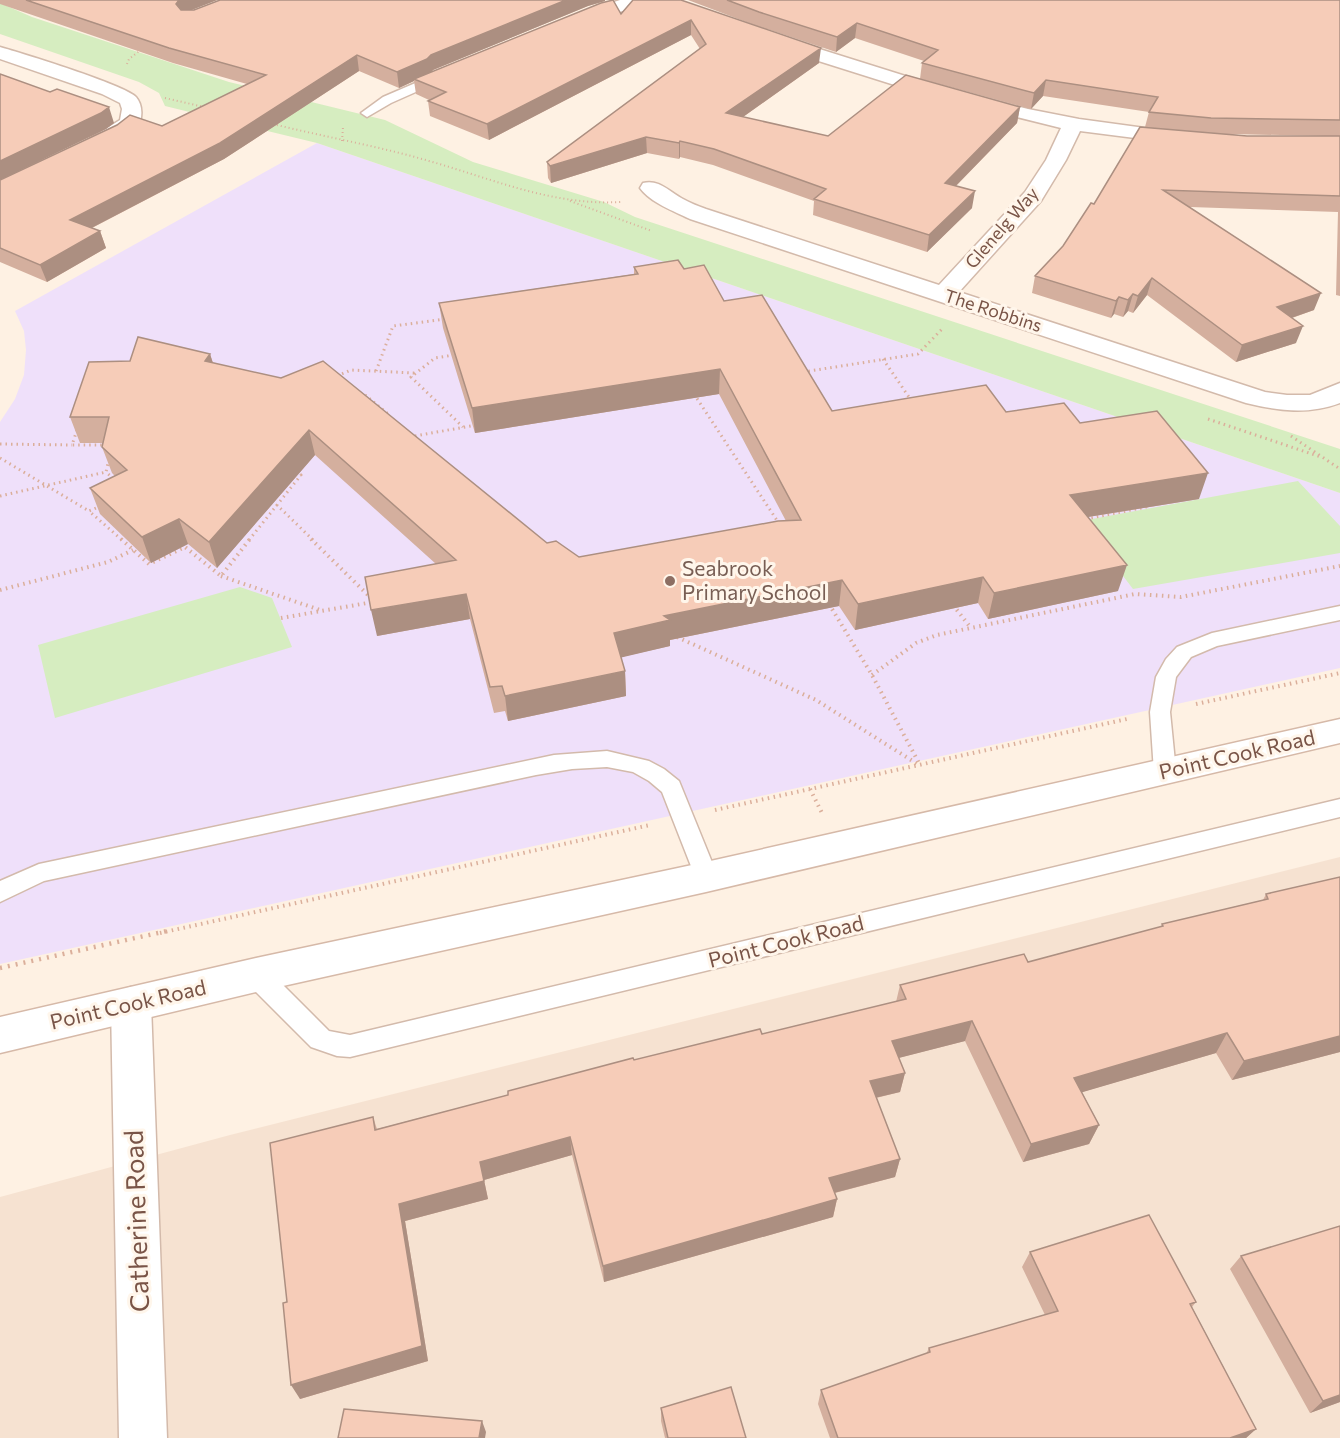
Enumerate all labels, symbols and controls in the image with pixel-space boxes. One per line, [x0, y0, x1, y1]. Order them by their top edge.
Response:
street label: Glenelg Way [960, 182, 1043, 273]
street label: The Robbins [942, 284, 1045, 336]
place label: Seabrook Primary School [682, 555, 827, 604]
marker: Seabrook Primary School [663, 574, 677, 588]
street label: Point Cook Road [1156, 723, 1317, 784]
street label: Point Cook Road [705, 909, 866, 972]
street label: Point Cook Road [47, 973, 208, 1034]
street label: Catherine Road [117, 1130, 154, 1313]

